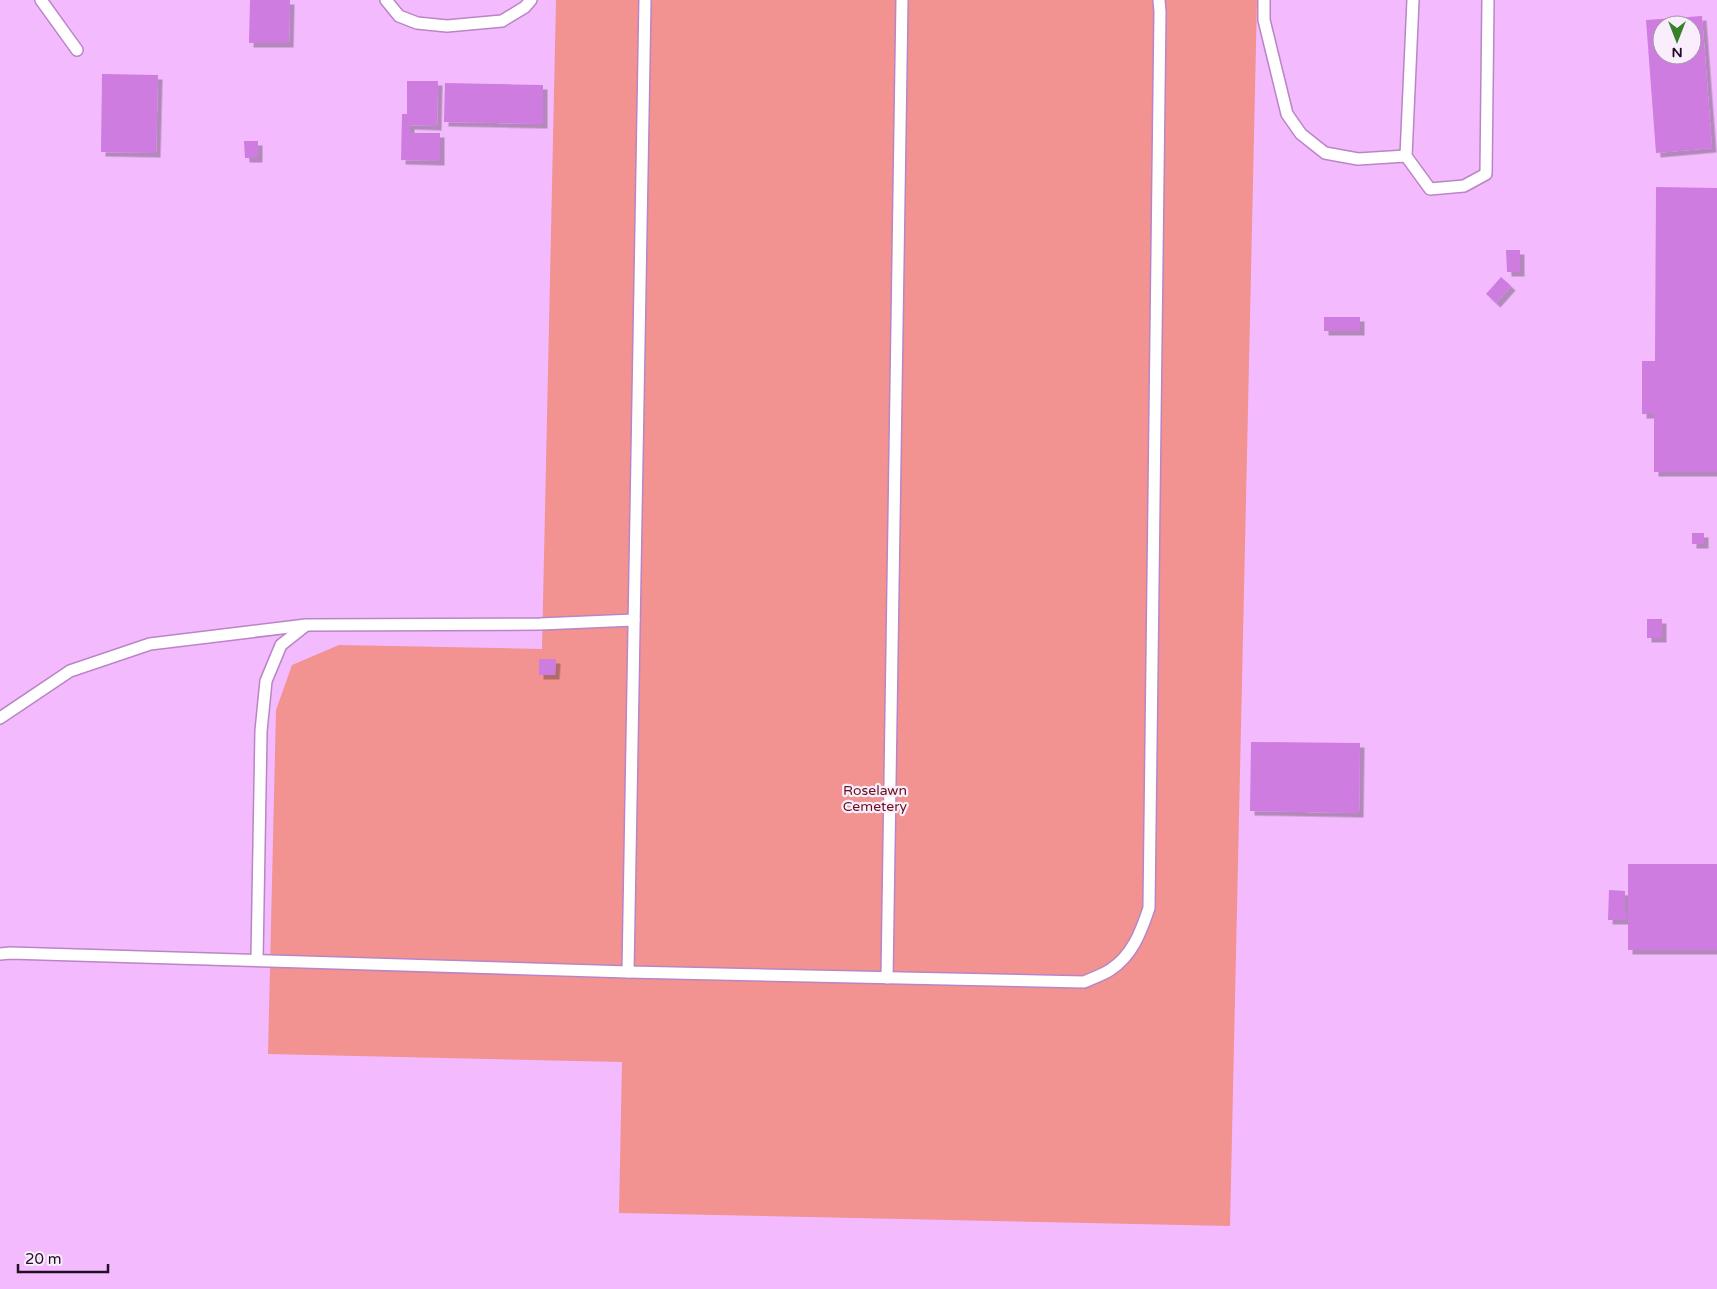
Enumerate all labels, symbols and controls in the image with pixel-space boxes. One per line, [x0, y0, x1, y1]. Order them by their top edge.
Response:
north arrow [1652, 15, 1702, 65]
text: N [1671, 44, 1683, 61]
park label: Roselawn Cemetery [843, 782, 908, 815]
scale bar [18, 1242, 108, 1274]
text: 20 m [25, 1250, 62, 1268]

